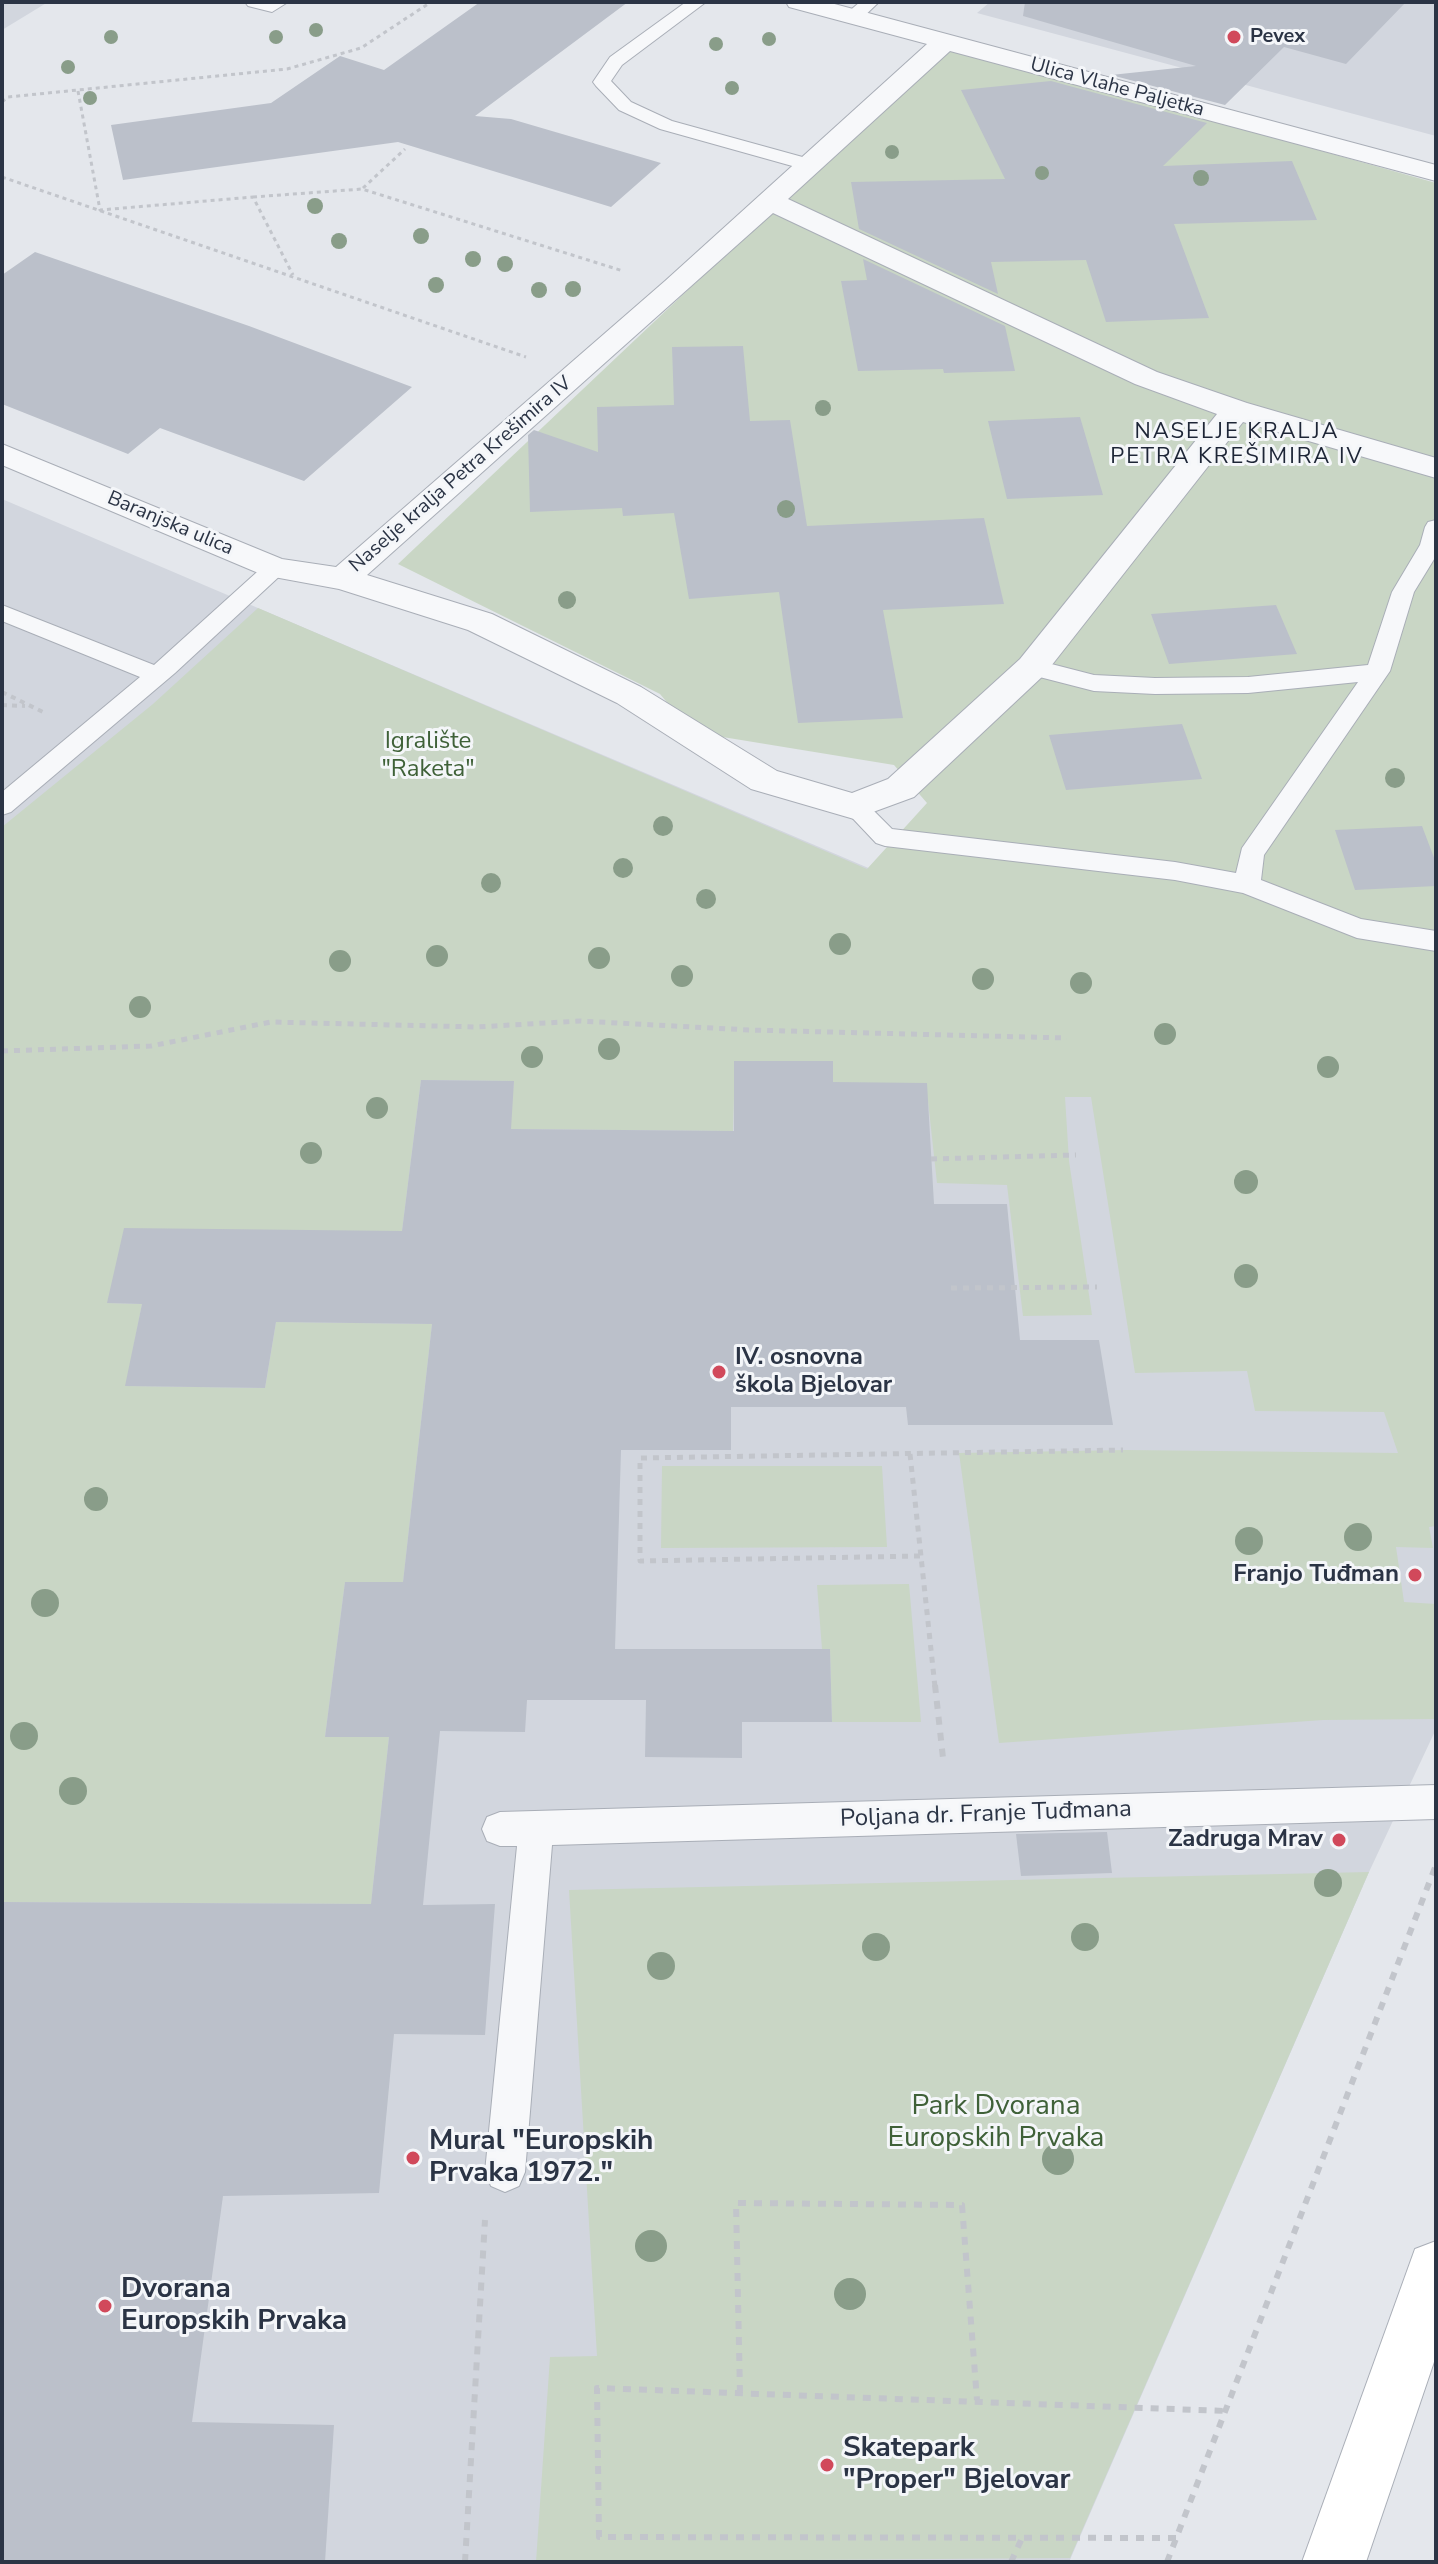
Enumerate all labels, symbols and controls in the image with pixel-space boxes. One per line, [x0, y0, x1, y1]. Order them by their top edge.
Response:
place label: Pevex [1250, 25, 1305, 49]
marker: Pevex [1225, 28, 1243, 46]
street label: Ulica Vlahe Paljetka [1027, 53, 1207, 123]
street label: Naselje kralja Petra Krešimira IV [345, 372, 577, 578]
district label: NASELJE KRALJA PETRA KREŠIMIRA IV [1110, 420, 1364, 472]
street label: Baranjska ulica [103, 487, 237, 561]
park label: Igralište "Raketa" [381, 728, 475, 784]
place label: IV. osnovna škola Bjelovar [735, 1344, 892, 1400]
marker: IV. osnovna škola Bjelovar [710, 1363, 728, 1381]
place label: Franjo Tuđman [1233, 1561, 1399, 1589]
marker: Franjo Tuđman [1406, 1566, 1424, 1584]
street label: Poljana dr. Franje Tuđmana [840, 1796, 1132, 1834]
place label: Zadruga Mrav [1168, 1826, 1323, 1854]
marker: Zadruga Mrav [1330, 1831, 1348, 1849]
park label: Park Dvorana Europskih Prvaka [888, 2090, 1104, 2156]
place label: Mural "Europskih Prvaka 1972." [429, 2125, 653, 2191]
marker: Mural "Europskih Prvaka 1972." [404, 2149, 422, 2167]
place label: Dvorana Europskih Prvaka [121, 2273, 347, 2339]
marker: Dvorana Europskih Prvaka [96, 2297, 114, 2315]
place label: Skatepark "Proper" Bjelovar [843, 2432, 1070, 2498]
marker: Skatepark "Proper" Bjelovar [818, 2456, 836, 2474]

